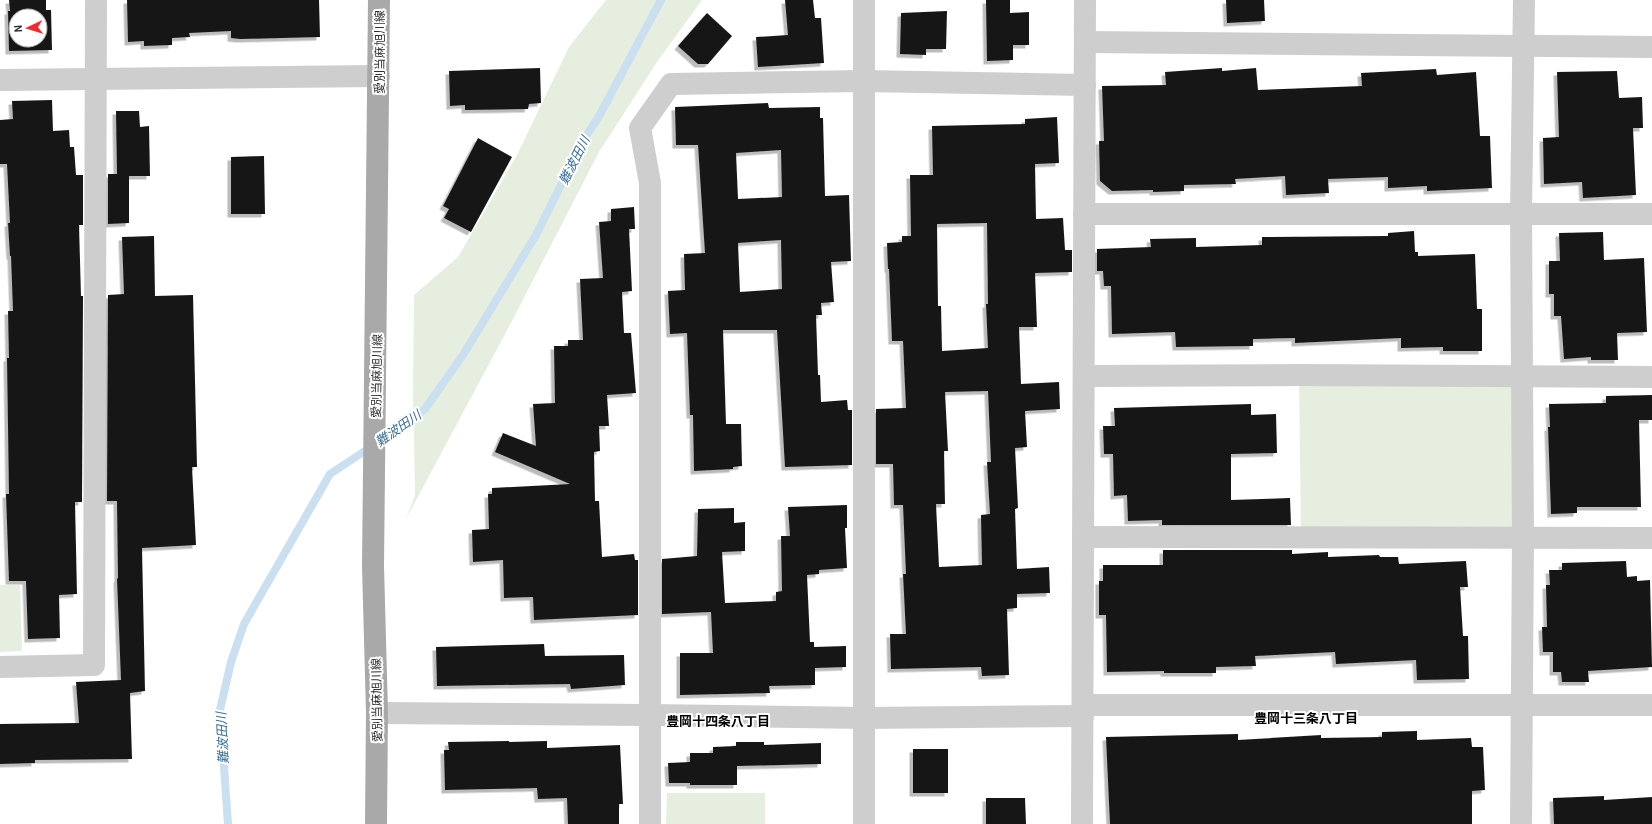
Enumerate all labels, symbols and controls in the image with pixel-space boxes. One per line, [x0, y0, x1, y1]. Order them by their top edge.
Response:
north arrow [8, 8, 48, 48]
street label: 愛別当麻旭川線 [372, 10, 386, 94]
text: N [11, 25, 24, 33]
water label: 難波田川 [555, 131, 594, 187]
street label: 愛別当麻旭川線 [368, 334, 384, 418]
water label: 難波田川 [372, 405, 426, 449]
street label: 愛別当麻旭川線 [368, 658, 384, 742]
water label: 難波田川 [213, 710, 231, 764]
district label: 豊岡十三条八丁目 [1254, 710, 1358, 726]
district label: 豊岡十四条八丁目 [666, 713, 770, 729]

